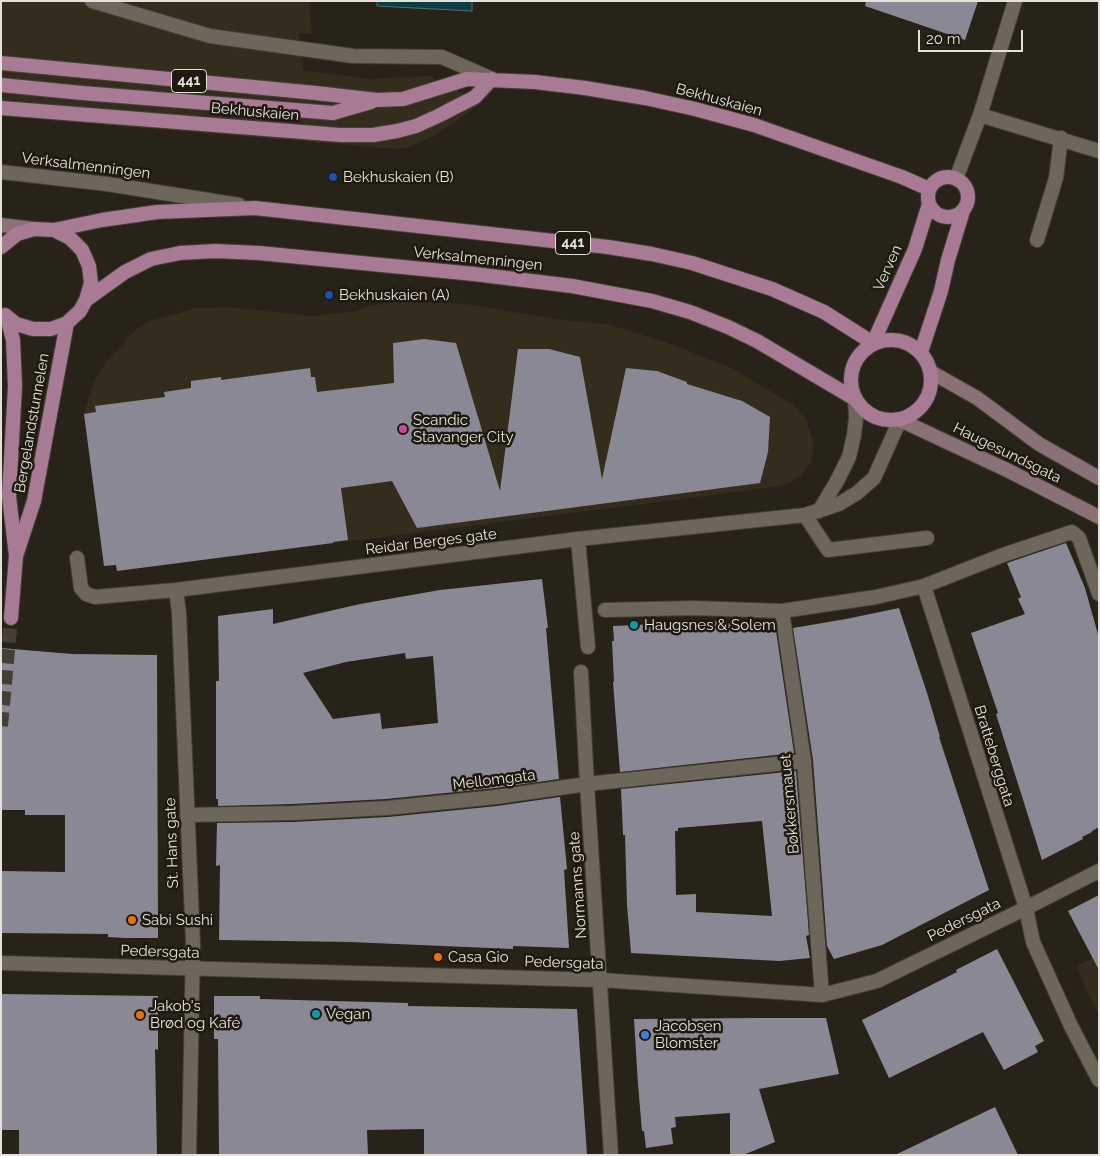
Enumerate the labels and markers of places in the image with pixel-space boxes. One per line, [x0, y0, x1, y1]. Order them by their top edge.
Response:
place label: Bekhuskaien (B) [343, 168, 453, 186]
marker: Bekhuskaien (B) [327, 171, 339, 183]
place label: Bekhuskaien (A) [339, 286, 450, 304]
marker: Bekhuskaien (A) [323, 289, 335, 301]
place label: Scandic Stavanger City [413, 411, 514, 446]
marker: Scandic Stavanger City [397, 423, 409, 435]
place label: Haugsnes & Solem [644, 616, 776, 634]
marker: Haugsnes & Solem [628, 619, 640, 631]
place label: Sabi Sushi [142, 911, 213, 929]
marker: Sabi Sushi [126, 914, 138, 926]
place label: Casa Gio [448, 948, 509, 966]
marker: Casa Gio [432, 951, 444, 963]
place label: Jakob's Brød og Kafé [150, 997, 240, 1032]
place label: Vegan [326, 1005, 370, 1023]
marker: Vegan [310, 1008, 322, 1020]
marker: Jakob's Brød og Kafé [134, 1009, 146, 1021]
place label: Jacobsen Blomster [655, 1017, 721, 1052]
marker: Jacobsen Blomster [639, 1029, 651, 1041]

